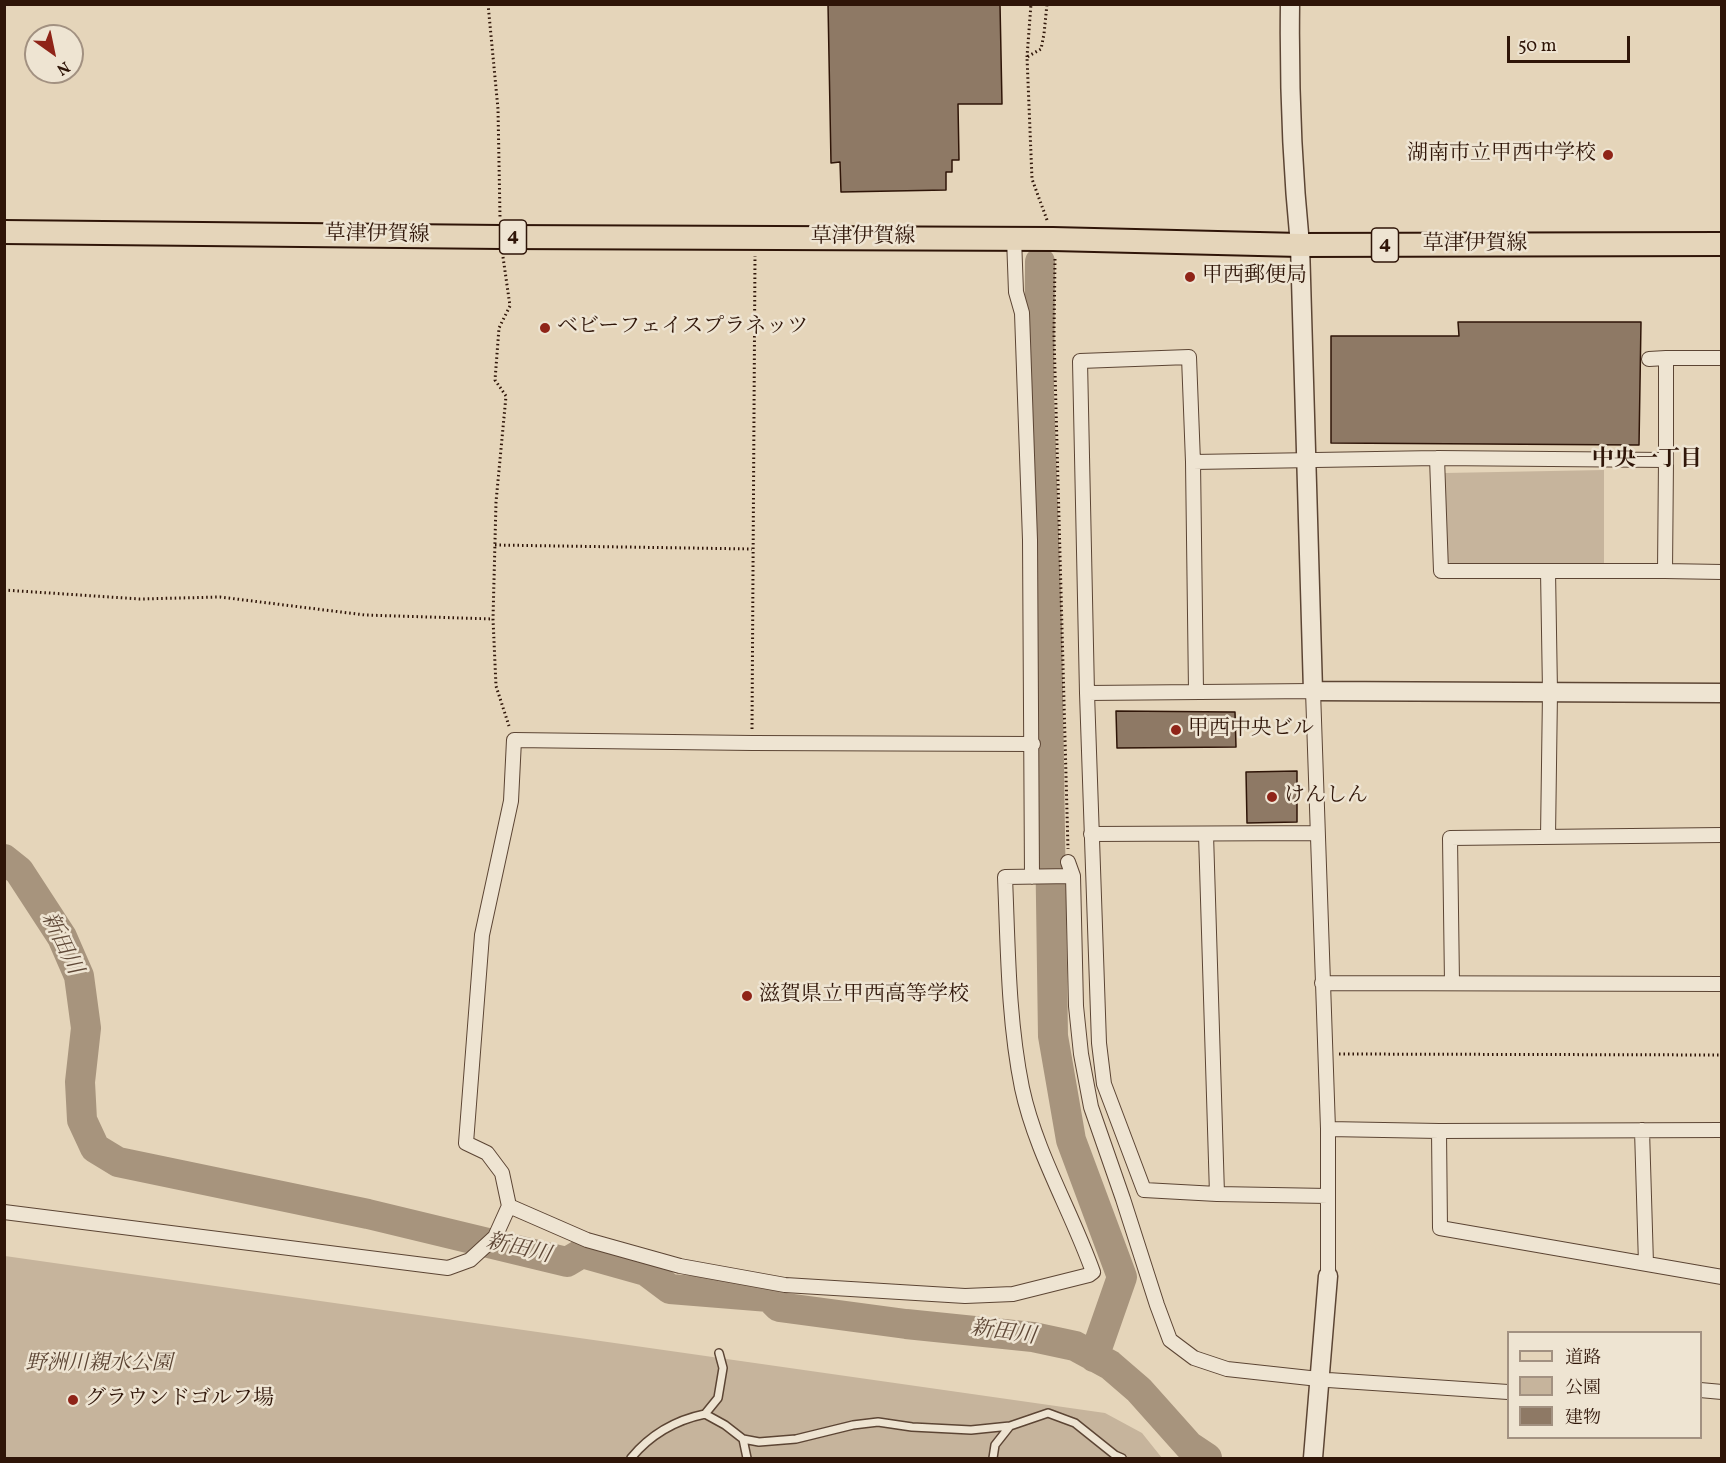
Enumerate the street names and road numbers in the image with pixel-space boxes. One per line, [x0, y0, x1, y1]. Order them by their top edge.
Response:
road number: 4 [500, 220, 526, 254]
street label: 草津伊賀線 [324, 222, 430, 250]
street label: 草津伊賀線 [811, 225, 915, 251]
road number: 4 [1372, 228, 1398, 262]
street label: 草津伊賀線 [1423, 232, 1527, 258]

